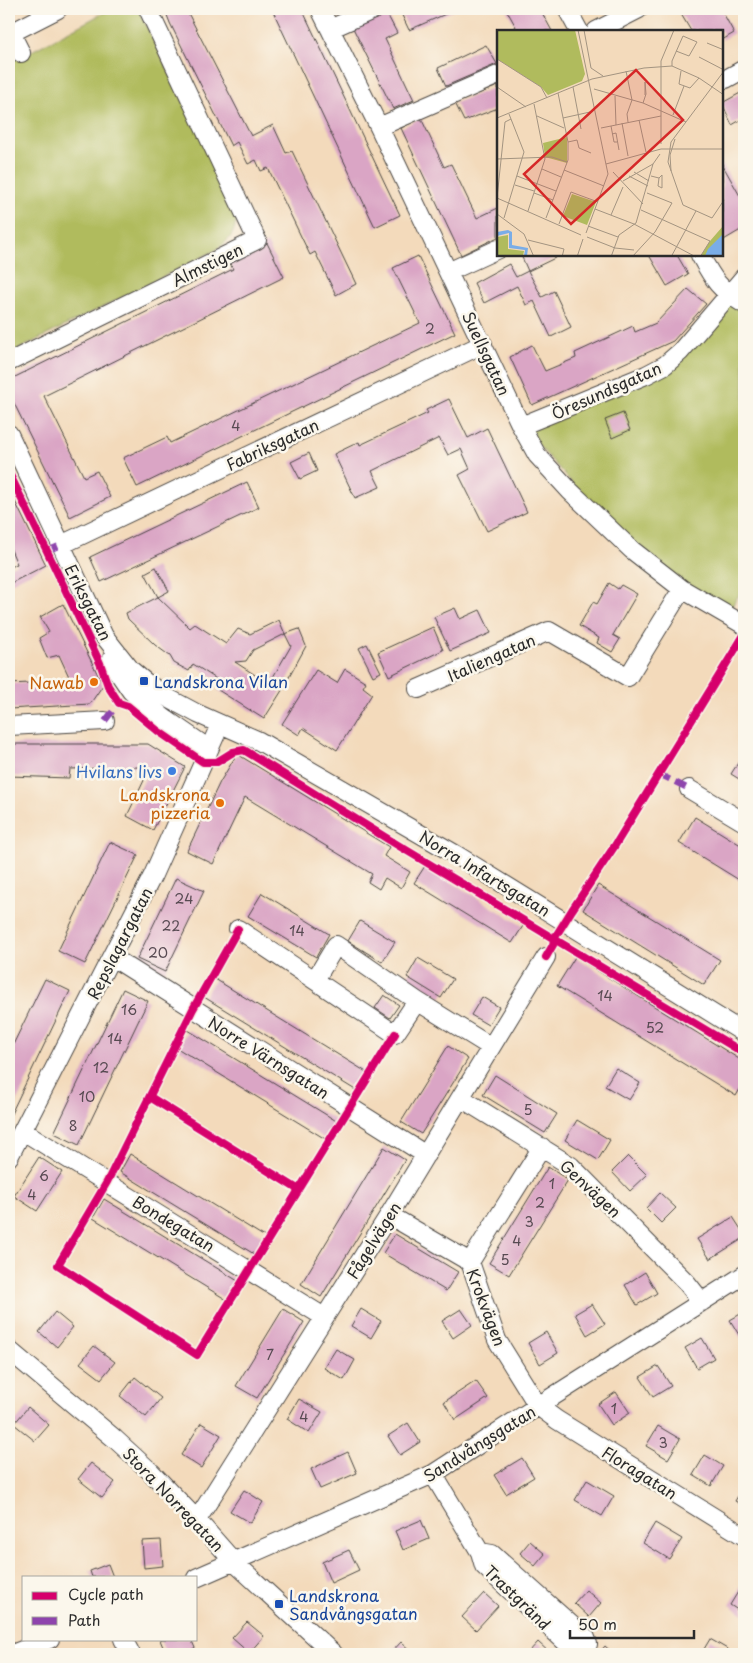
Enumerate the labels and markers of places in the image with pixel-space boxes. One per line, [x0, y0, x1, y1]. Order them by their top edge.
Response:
place label: Landskrona Vilan [154, 669, 288, 693]
place label: Nawab [30, 670, 84, 694]
marker: Landskrona Vilan [138, 675, 150, 687]
marker: Nawab [88, 676, 100, 688]
place label: Hvilans livs [76, 759, 162, 783]
marker: Hvilans livs [166, 765, 178, 777]
place label: Landskrona pizzeria [120, 782, 210, 824]
marker: Landskrona pizzeria [214, 797, 226, 809]
place label: Landskrona Sandvångsgatan [289, 1583, 418, 1625]
marker: Landskrona Sandvångsgatan [273, 1598, 285, 1610]

